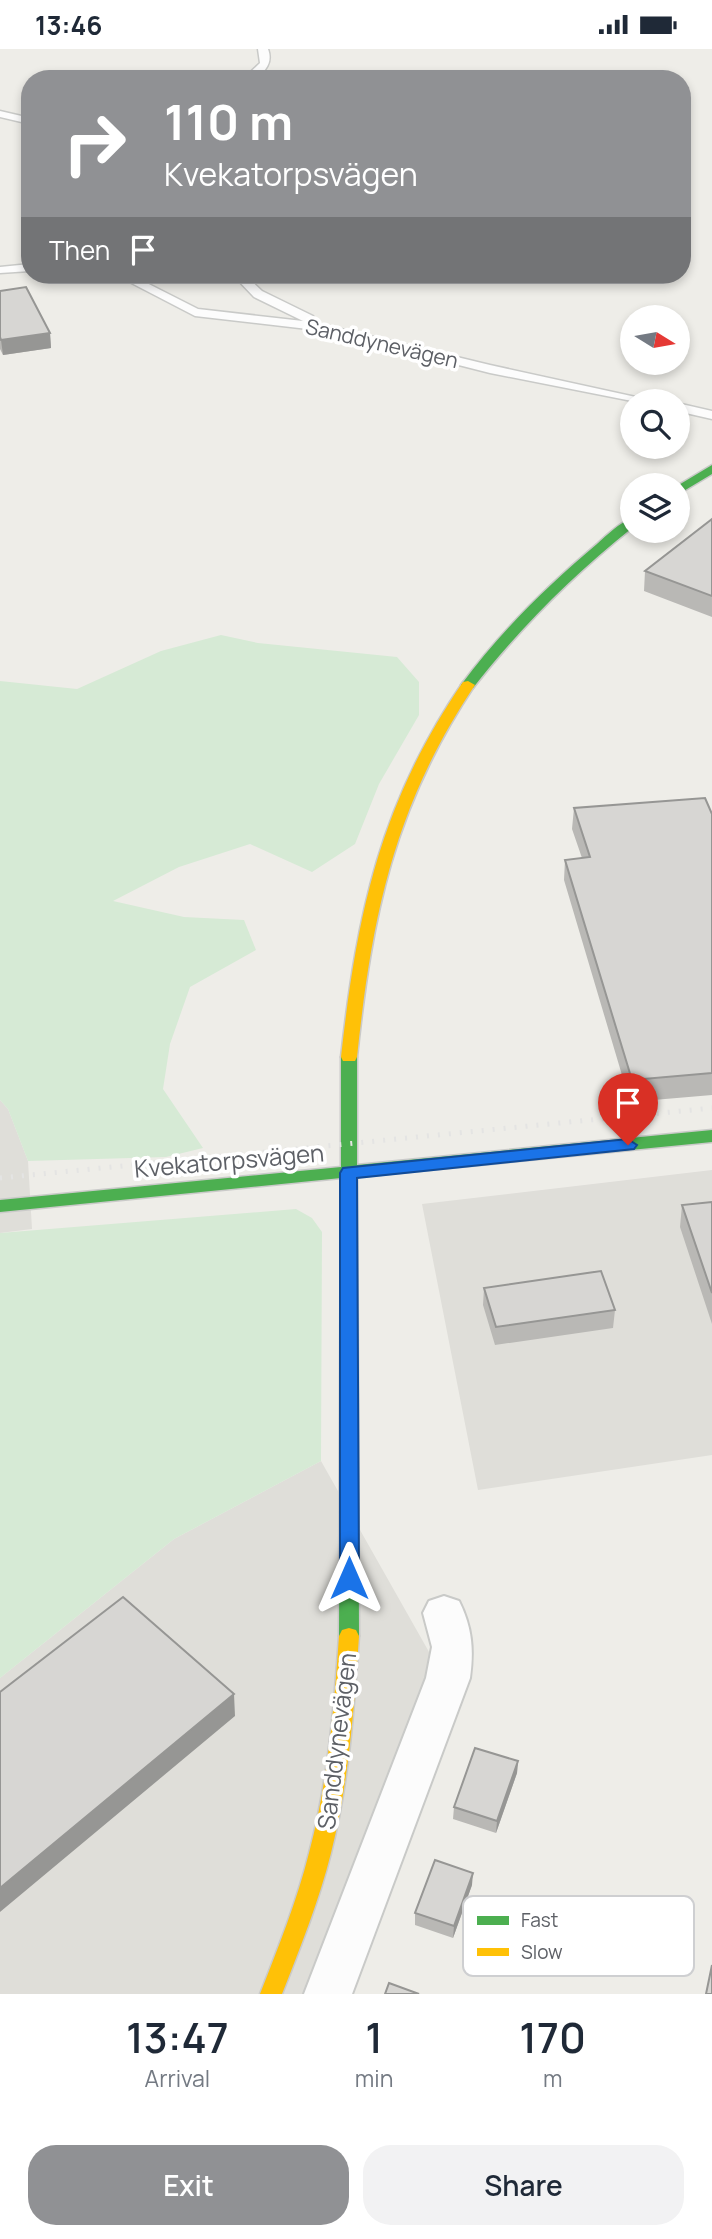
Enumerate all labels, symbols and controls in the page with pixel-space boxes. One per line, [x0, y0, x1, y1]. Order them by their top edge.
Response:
text: 13:46 [35, 7, 102, 43]
text: 110 m [164, 88, 293, 155]
icon: right [49, 98, 140, 189]
text: Kvekatorpsvägen [164, 152, 418, 196]
icon: arrive [124, 231, 162, 269]
text: Then [49, 232, 110, 268]
north arrow [620, 305, 690, 375]
map controls [620, 305, 690, 543]
street label: Sanddynevägen [303, 312, 461, 374]
button: search [620, 389, 690, 459]
button: layers [620, 473, 690, 543]
pin [598, 1073, 658, 1145]
icon: arrive [609, 1084, 647, 1122]
street label: Kvekatorpsvägen [133, 1135, 325, 1185]
position arrow [312, 1541, 386, 1615]
street label: Sanddynevägen [309, 1651, 363, 1831]
legend [463, 1896, 694, 1976]
text: Fast [521, 1907, 558, 1933]
text: Slow [521, 1939, 563, 1965]
text: 13:47 [126, 2008, 229, 2066]
text: 1 [365, 2008, 383, 2066]
text: 170 [519, 2008, 586, 2066]
text: Arrival [145, 2062, 210, 2094]
text: min [355, 2062, 393, 2094]
text: m [543, 2062, 562, 2094]
button: Exit [28, 2145, 349, 2225]
button: Share [363, 2145, 684, 2225]

